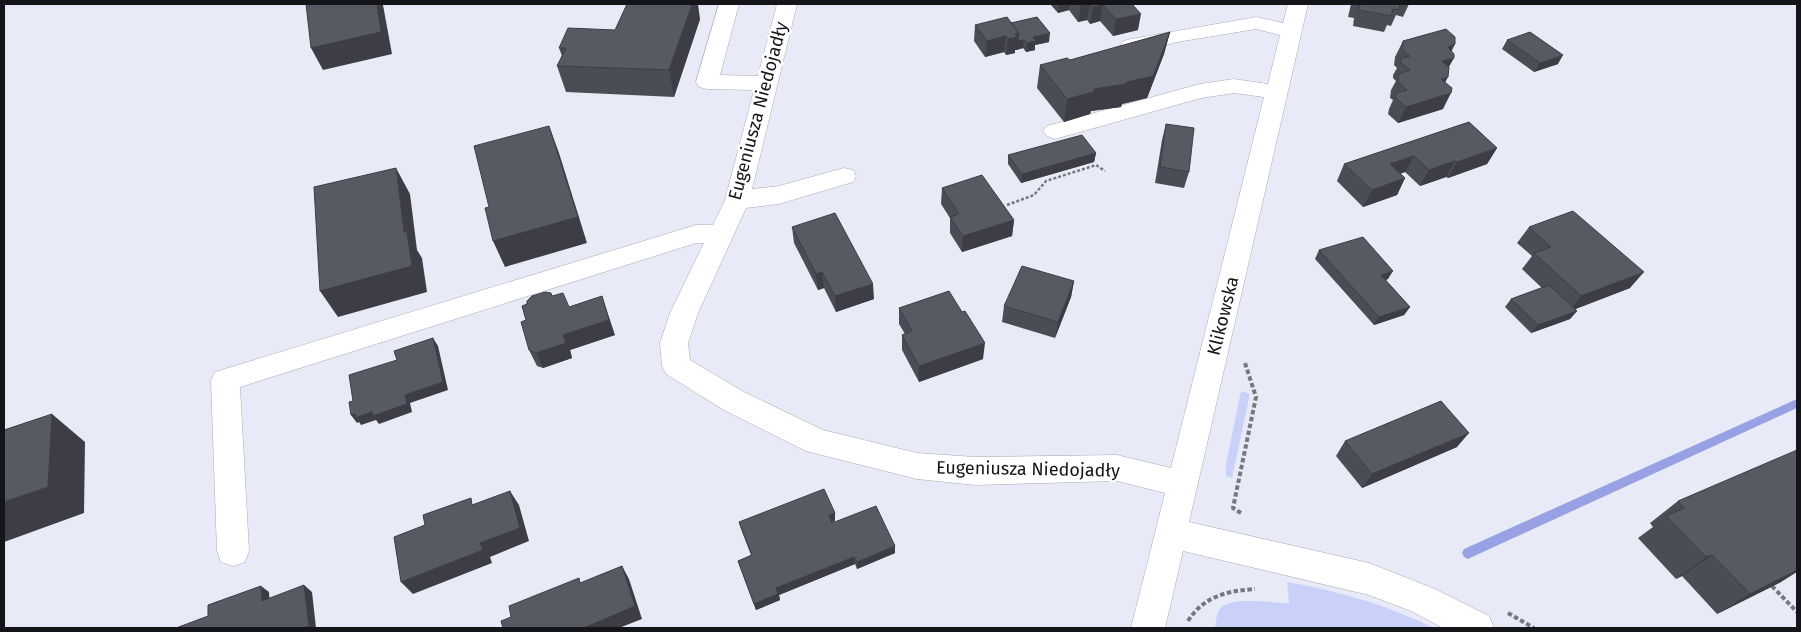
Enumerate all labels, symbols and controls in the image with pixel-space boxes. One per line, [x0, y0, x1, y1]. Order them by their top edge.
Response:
street label: Eugeniusza Niedojadły [724, 19, 792, 203]
street label: Klikowska [1203, 274, 1243, 358]
street label: Eugeniusza Niedojadły [936, 456, 1120, 482]

